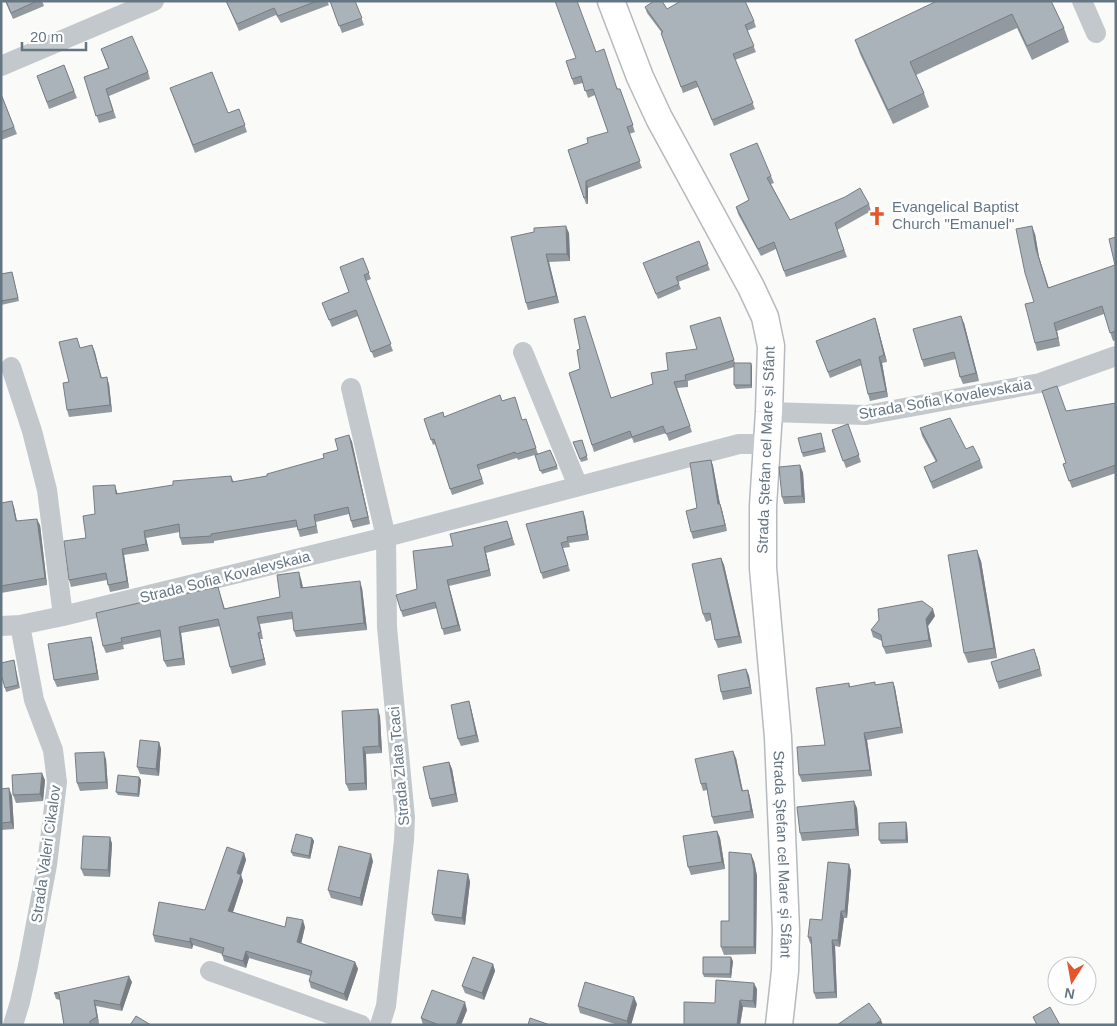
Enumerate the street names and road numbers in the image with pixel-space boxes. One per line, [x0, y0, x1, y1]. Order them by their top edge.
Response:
street label: Strada Ștefan cel Mare și Sfânt [753, 345, 778, 554]
street label: Strada Sofia Kovalevskaia [857, 375, 1033, 422]
street label: Strada Sofia Kovalevskaia [138, 547, 313, 606]
street label: Strada Zlata Tcaci [385, 706, 412, 826]
street label: Strada Ștefan cel Mare și Sfânt [771, 750, 795, 959]
street label: Strada Valeri Cikalov [27, 783, 64, 924]

